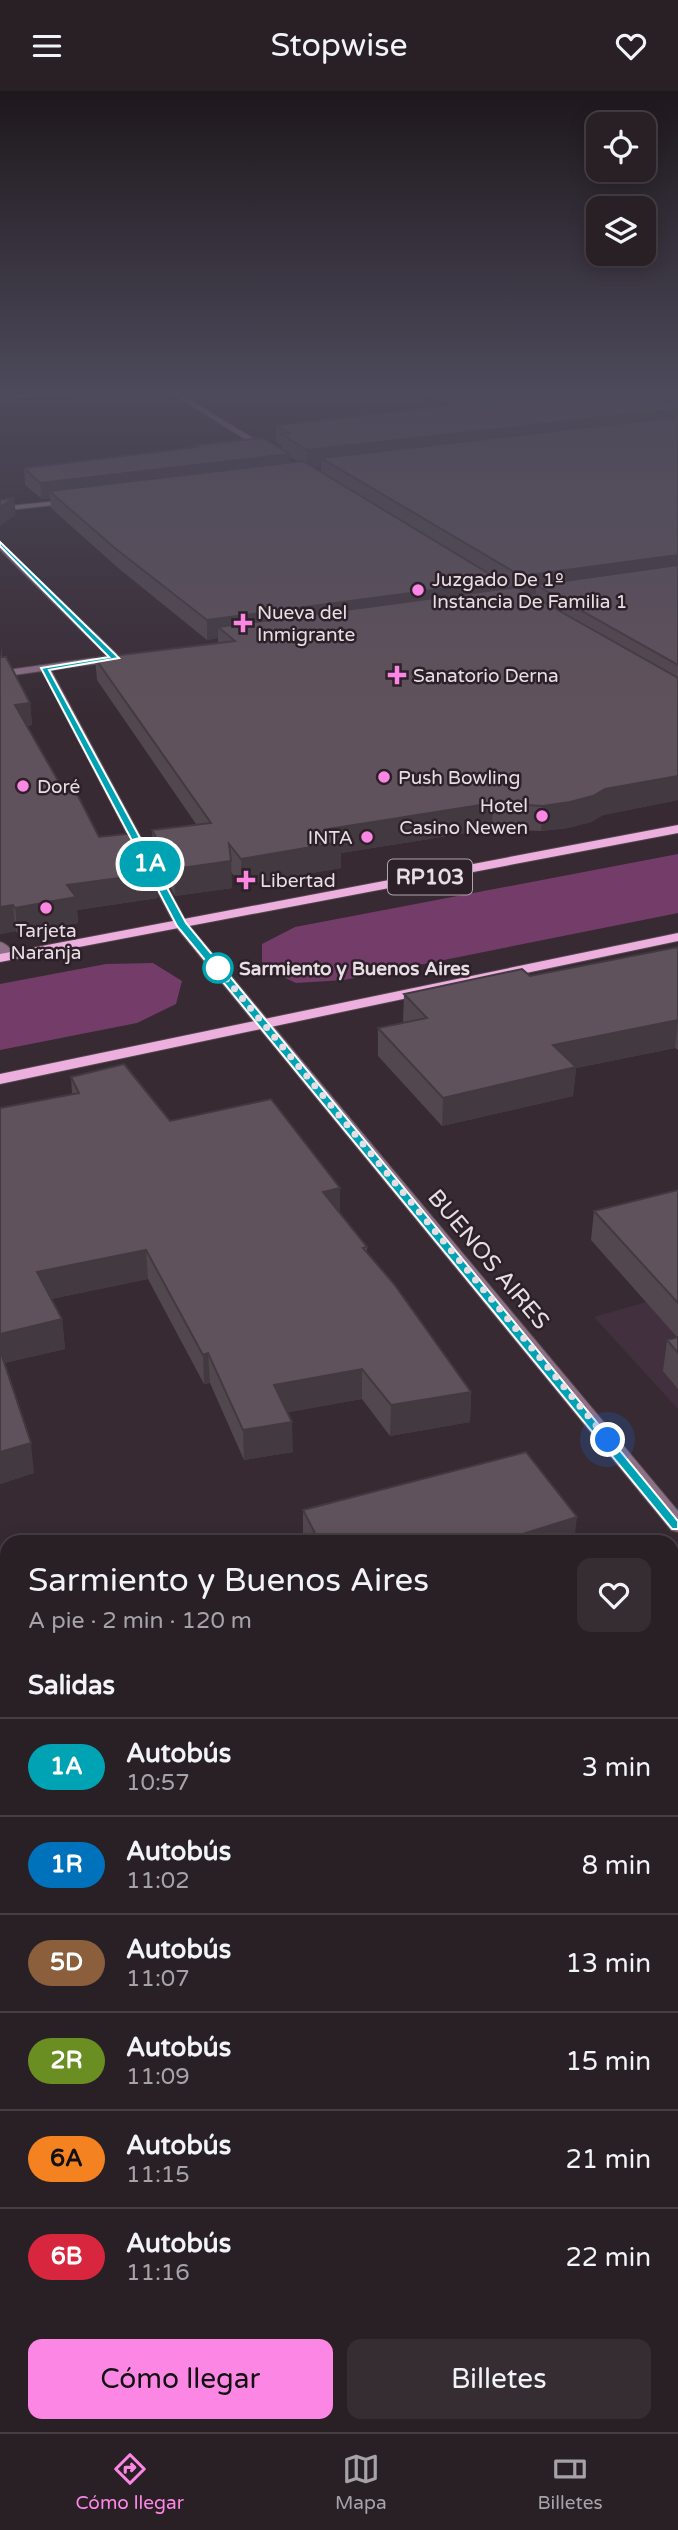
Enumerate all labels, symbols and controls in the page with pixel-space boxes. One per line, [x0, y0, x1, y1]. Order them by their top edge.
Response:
icon: menu [28, 27, 66, 65]
text: Stopwise [270, 27, 408, 65]
icon: heart [612, 27, 650, 65]
map controls [586, 112, 656, 266]
button: locate [586, 112, 656, 182]
button: layers [586, 196, 656, 266]
place label: Juzgado De 1º Instancia De Familia 1 [432, 569, 627, 613]
marker: Juzgado De 1º Instancia De Familia 1 [410, 582, 426, 598]
place label: Nueva del Inmigrante [257, 602, 355, 646]
marker: Nueva del Inmigrante [235, 615, 251, 631]
marker: Sanatorio Derna [387, 665, 407, 685]
place label: Sanatorio Derna [413, 665, 559, 687]
place label: Push Bowling [398, 767, 520, 789]
marker: Push Bowling [376, 769, 392, 785]
place label: Doré [37, 776, 80, 798]
marker: Doré [15, 778, 31, 794]
place label: Hotel Casino Newen [399, 795, 528, 839]
marker: Hotel Casino Newen [534, 808, 550, 824]
place label: INTA [308, 827, 353, 849]
marker: INTA [359, 829, 375, 845]
line badge: 1A [118, 841, 182, 887]
text: 1A [134, 849, 166, 878]
road number: RP103 [388, 859, 472, 895]
place label: Libertad [260, 870, 336, 892]
marker: Libertad [238, 872, 254, 888]
marker: Tarjeta Naranja [38, 900, 54, 916]
place label: Tarjeta Naranja [11, 920, 81, 964]
marker: Sarmiento y Buenos Aires [203, 953, 233, 983]
place label: Sarmiento y Buenos Aires [239, 958, 470, 981]
street label: BUENOS AIRES [421, 1184, 555, 1335]
your location [590, 1422, 625, 1457]
button: heart [577, 1558, 651, 1632]
text: Sarmiento y Buenos Aires [28, 1561, 429, 1600]
text: A pie · 2 min · 120 m [28, 1607, 252, 1635]
text: Salidas [28, 1670, 115, 1701]
text: Autobús [126, 1738, 231, 1769]
text: 1A [50, 1752, 83, 1781]
text: 3 min [582, 1752, 651, 1783]
text: 10:57 [126, 1769, 190, 1797]
text: Autobús [126, 1836, 231, 1867]
text: 1R [50, 1850, 83, 1879]
text: 8 min [582, 1850, 651, 1881]
text: 11:02 [126, 1867, 190, 1895]
text: Autobús [126, 1934, 231, 1965]
text: 5D [50, 1948, 83, 1977]
text: 13 min [565, 1948, 651, 1979]
text: 11:07 [126, 1965, 190, 1993]
text: Autobús [126, 2032, 231, 2063]
text: 2R [50, 2046, 83, 2075]
text: 15 min [565, 2046, 651, 2077]
text: 11:09 [126, 2063, 190, 2091]
text: Autobús [126, 2130, 231, 2161]
text: 6A [50, 2144, 83, 2173]
text: 21 min [565, 2144, 651, 2175]
text: 11:15 [126, 2161, 190, 2189]
text: Autobús [126, 2228, 231, 2259]
text: 6B [51, 2242, 82, 2271]
text: 22 min [565, 2242, 651, 2273]
text: 11:16 [126, 2259, 190, 2287]
button: Cómo llegar [28, 2339, 333, 2419]
button: Billetes [347, 2339, 651, 2419]
tab: Cómo llegar [75, 2450, 184, 2514]
tab: Mapa [335, 2450, 387, 2514]
tab: Billetes [538, 2450, 603, 2514]

